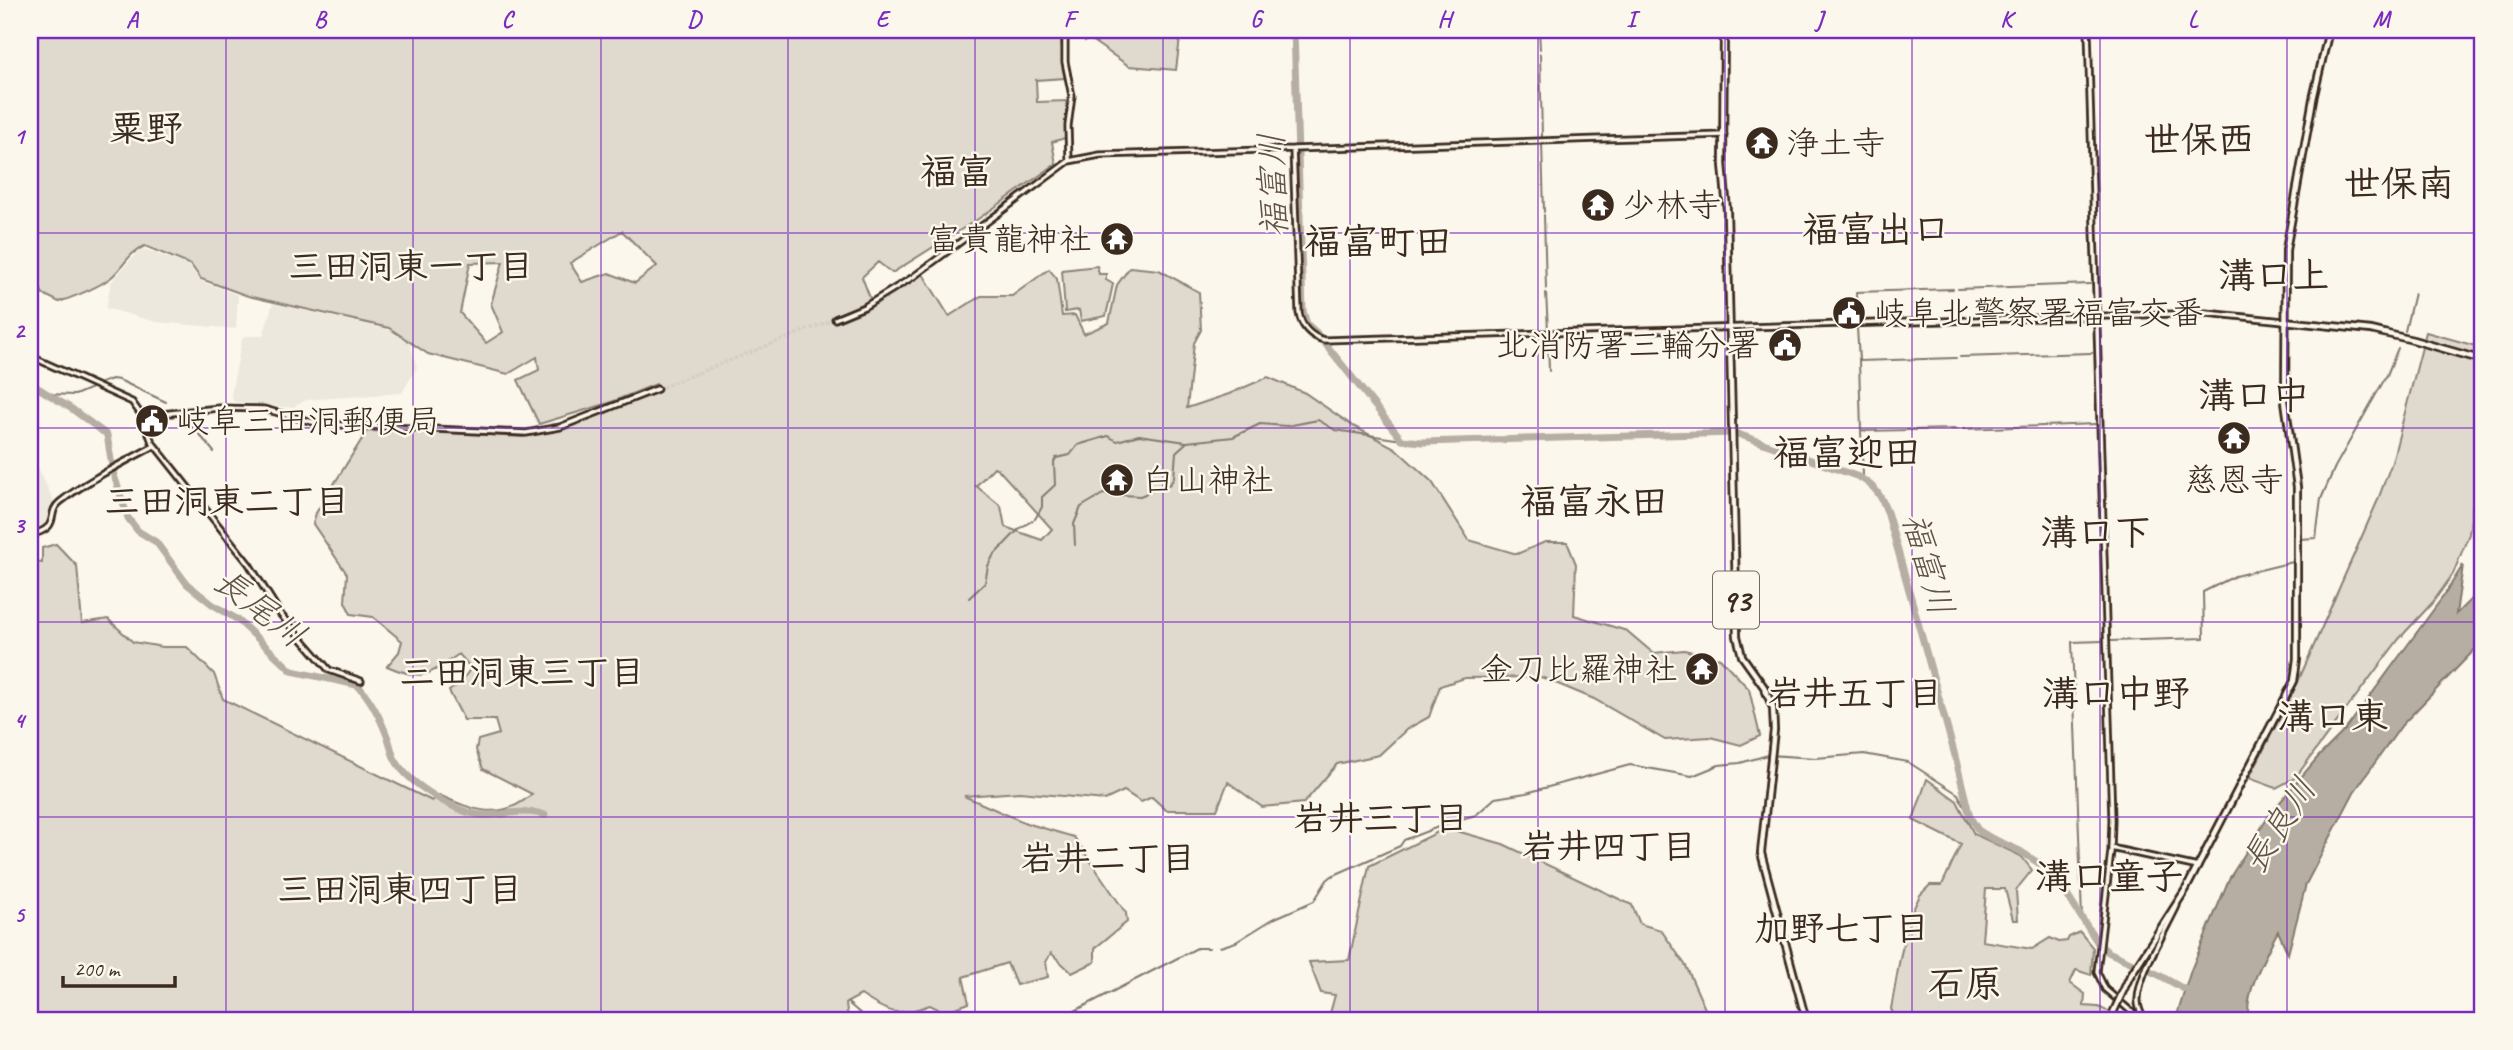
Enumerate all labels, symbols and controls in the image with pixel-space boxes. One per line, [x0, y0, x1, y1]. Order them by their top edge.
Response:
text: A [126, 5, 140, 34]
text: B [314, 5, 328, 34]
text: C [502, 5, 516, 34]
text: D [687, 5, 703, 34]
text: E [876, 5, 892, 34]
text: F [1064, 5, 1080, 34]
text: G [1250, 5, 1265, 34]
text: H [1437, 5, 1455, 34]
text: I [1626, 5, 1641, 34]
text: J [1813, 5, 1826, 34]
text: K [2000, 5, 2016, 34]
text: L [2188, 5, 2199, 34]
text: M [2373, 5, 2393, 34]
district label: 粟野 [109, 105, 183, 152]
district label: 世保西 [2144, 116, 2255, 163]
text: 1 [14, 122, 27, 151]
place label: 浄土寺 [1786, 122, 1885, 164]
temple icon: 浄土寺 [1743, 124, 1781, 162]
water label: 福富川 [1249, 132, 1297, 238]
district label: 福富 [920, 148, 994, 195]
district label: 世保南 [2344, 160, 2455, 207]
place label: 少林寺 [1622, 184, 1721, 226]
temple icon: 少林寺 [1579, 186, 1617, 224]
district label: 福富出口 [1802, 206, 1950, 253]
place label: 富貴龍神社 [927, 218, 1092, 260]
district label: 福富町田 [1304, 218, 1452, 265]
temple icon: 富貴龍神社 [1098, 220, 1136, 258]
district label: 三田洞東一丁目 [288, 244, 534, 289]
district label: 溝口上 [2219, 252, 2330, 299]
place label: 岐阜北警察署福富交番 [1874, 292, 2204, 334]
public building icon: 岐阜北警察署福富交番 [1830, 294, 1868, 332]
text: 2 [14, 316, 27, 345]
place label: 北消防署三輪分署 [1496, 324, 1760, 366]
public building icon: 北消防署三輪分署 [1766, 326, 1804, 364]
district label: 溝口中 [2199, 372, 2310, 419]
place label: 岐阜三田洞郵便局 [176, 400, 440, 442]
public building icon: 岐阜三田洞郵便局 [133, 402, 171, 440]
temple icon: 慈恩寺 [2215, 419, 2253, 457]
district label: 福富迎田 [1773, 429, 1921, 476]
place label: 白山神社 [1142, 459, 1274, 501]
place label: 慈恩寺 [2185, 459, 2284, 501]
temple icon: 白山神社 [1098, 461, 1136, 499]
district label: 福富永田 [1520, 478, 1668, 525]
district label: 三田洞東二丁目 [104, 479, 350, 524]
water label: 福富川 [1892, 507, 1964, 621]
district label: 溝口下 [2041, 509, 2152, 556]
text: 3 [14, 511, 27, 540]
water label: 長尾川 [205, 558, 315, 658]
road number: 93 [1713, 572, 1759, 628]
place label: 金刀比羅神社 [1480, 648, 1678, 690]
district label: 三田洞東三丁目 [399, 650, 645, 695]
temple icon: 金刀比羅神社 [1683, 650, 1721, 688]
district label: 溝口中野 [2042, 670, 2190, 717]
district label: 岩井五丁目 [1767, 671, 1943, 716]
district label: 溝口東 [2278, 693, 2389, 740]
text: 4 [14, 706, 27, 735]
water label: 長良川 [2232, 769, 2326, 881]
district label: 岩井三丁目 [1293, 796, 1469, 841]
district label: 岩井四丁目 [1521, 824, 1697, 869]
district label: 岩井二丁目 [1020, 836, 1196, 881]
district label: 溝口童子 [2035, 853, 2183, 900]
district label: 三田洞東四丁目 [277, 867, 523, 912]
text: 5 [14, 900, 26, 929]
district label: 加野七丁目 [1754, 906, 1930, 951]
scale bar [63, 945, 175, 989]
text: 200 m [74, 956, 121, 982]
district label: 石原 [1928, 960, 2002, 1007]

